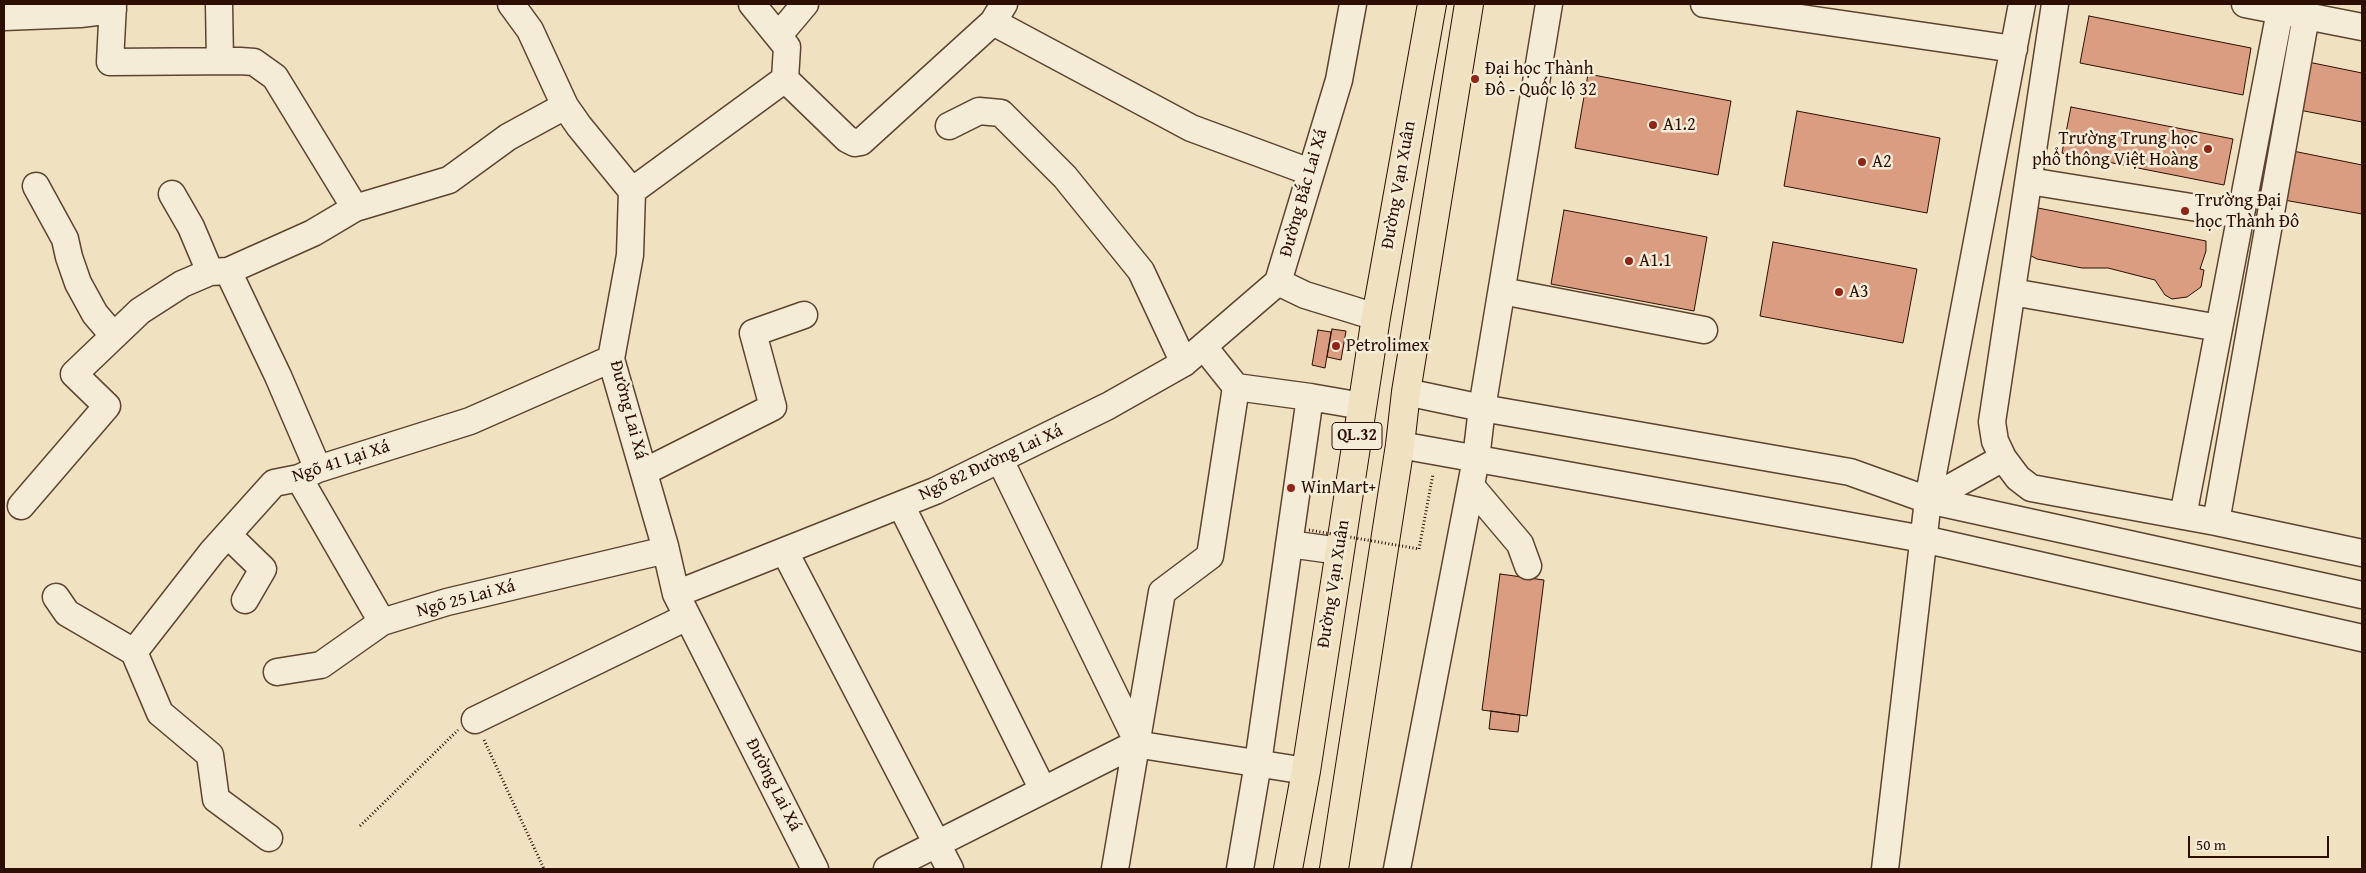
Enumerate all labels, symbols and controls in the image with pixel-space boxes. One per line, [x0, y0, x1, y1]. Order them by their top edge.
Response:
place label: Đại học Thành Đô - Quốc lộ 32 [1485, 58, 1597, 100]
marker: Đại học Thành Đô - Quốc lộ 32 [1469, 73, 1481, 85]
place label: A1.2 [1663, 114, 1696, 136]
street label: Đường Vạn Xuân [1377, 119, 1421, 251]
marker: A1.2 [1647, 119, 1659, 131]
street label: Đường Bắc Lai Xá [1275, 127, 1333, 259]
place label: Trường Trung học phổ thông Việt Hoàng [2032, 128, 2198, 170]
marker: Trường Trung học phổ thông Việt Hoàng [2202, 143, 2214, 155]
place label: A2 [1872, 151, 1892, 173]
marker: A2 [1856, 156, 1868, 168]
place label: Trường Đại học Thành Đô [2195, 190, 2299, 232]
marker: Trường Đại học Thành Đô [2179, 205, 2191, 217]
place label: A1.1 [1639, 250, 1672, 272]
marker: A1.1 [1623, 255, 1635, 267]
place label: A3 [1849, 281, 1869, 303]
marker: A3 [1833, 286, 1845, 298]
place label: Petrolimex [1346, 335, 1429, 357]
marker: Petrolimex [1330, 340, 1342, 352]
street label: Đường Lai Xá [604, 358, 652, 462]
street label: Ngõ 82 Đường Lai Xá [916, 420, 1066, 506]
road number: QL.32 [1332, 422, 1382, 450]
street label: Ngõ 41 Lại Xá [290, 436, 392, 488]
place label: WinMart+ [1301, 477, 1376, 499]
marker: WinMart+ [1285, 482, 1297, 494]
street label: Đường Vạn Xuân [1313, 518, 1355, 650]
street label: Ngõ 25 Lai Xá [414, 575, 518, 623]
street label: Đường Lai Xá [740, 735, 806, 835]
scale bar [2191, 826, 2332, 858]
text: 50 m [2196, 834, 2226, 855]

